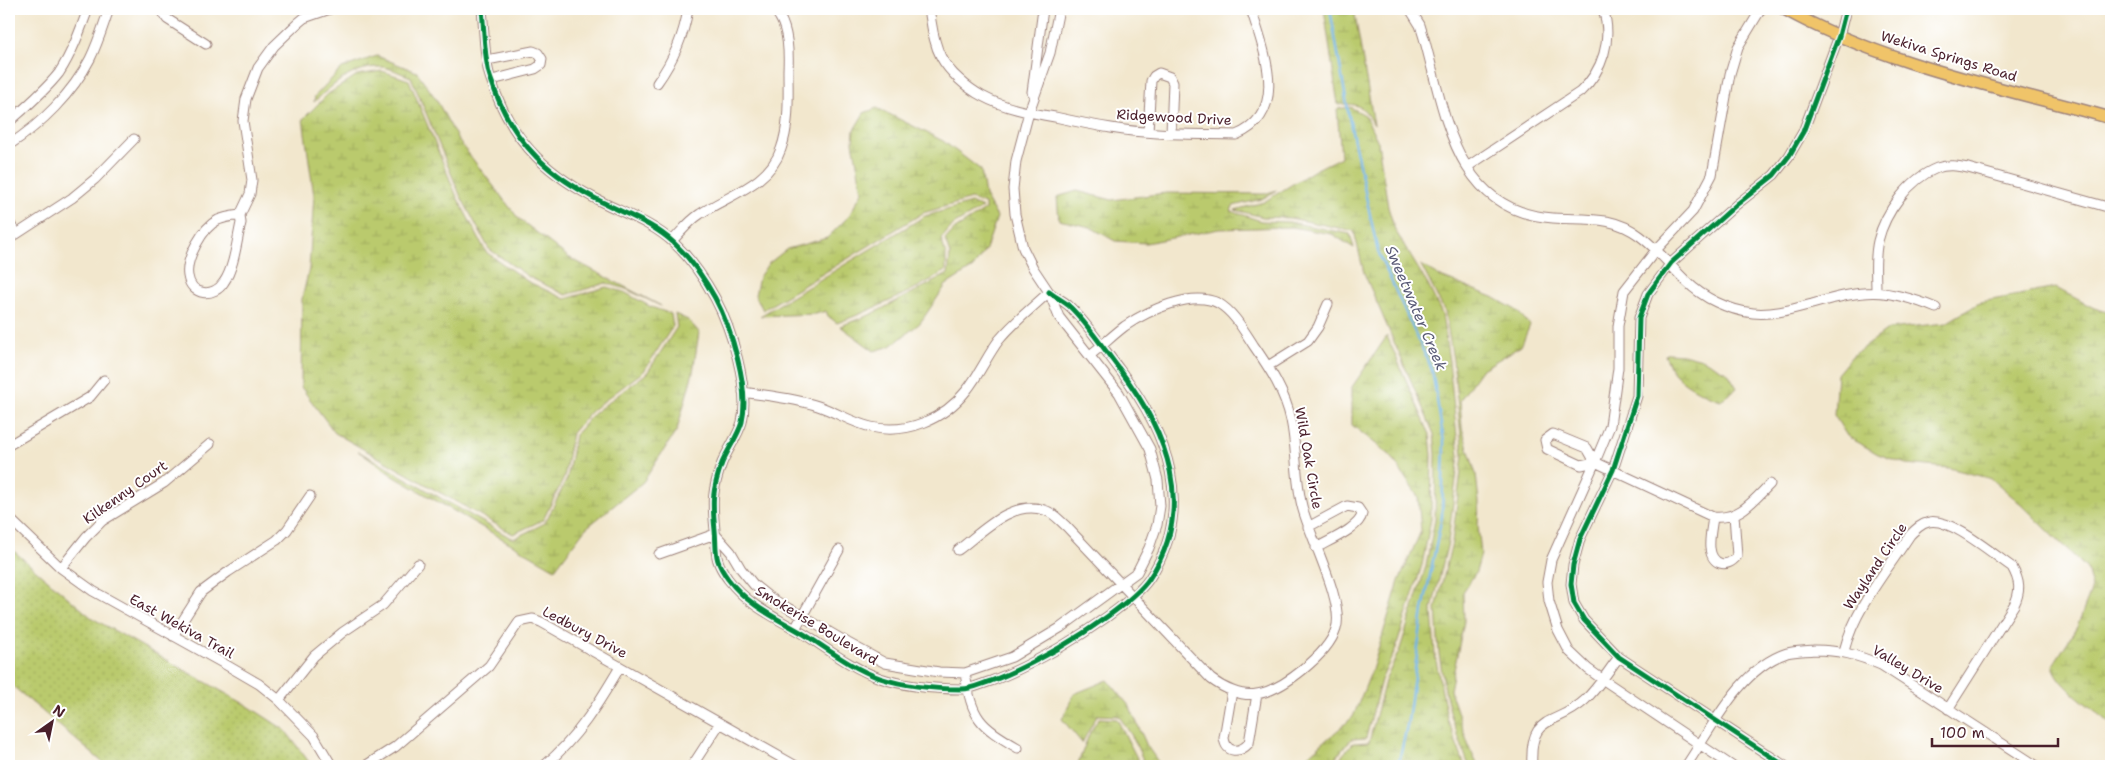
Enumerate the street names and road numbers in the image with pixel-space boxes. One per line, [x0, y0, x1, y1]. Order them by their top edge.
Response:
street label: Wekiva Springs Road [1879, 27, 2020, 85]
street label: Ridgewood Drive [1116, 105, 1232, 129]
street label: Wild Oak Circle [1291, 406, 1327, 511]
street label: Kilkenny Court [79, 456, 171, 528]
street label: Wayland Circle [1839, 519, 1911, 613]
street label: Smokerise Boulevard [753, 581, 882, 669]
street label: East Wekiva Trail [126, 590, 238, 663]
street label: Ledbury Drive [539, 602, 631, 662]
street label: Valley Drive [1869, 641, 1947, 697]

